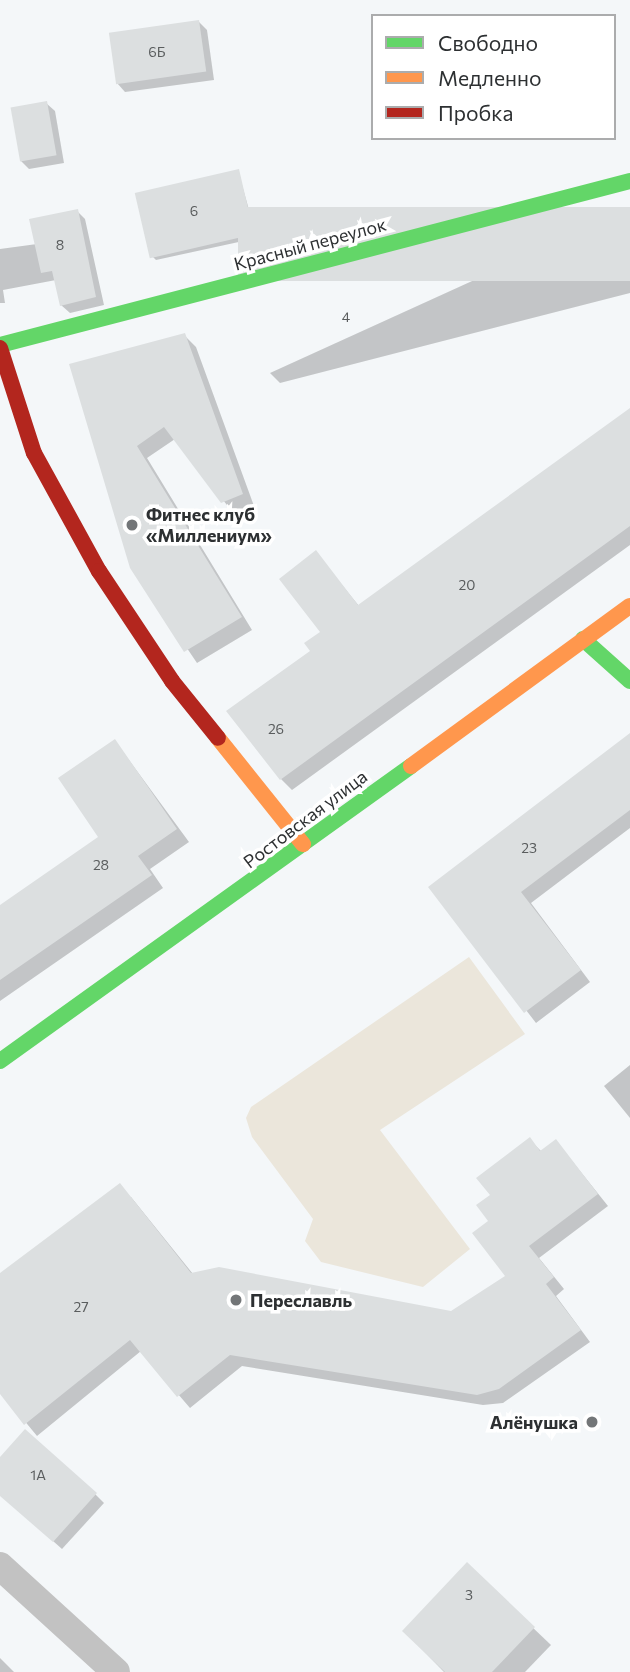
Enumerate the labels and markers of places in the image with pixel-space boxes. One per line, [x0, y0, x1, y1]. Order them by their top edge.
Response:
place label: Фитнес клуб «Миллениум» [146, 504, 272, 546]
marker: Фитнес клуб «Миллениум» [124, 517, 140, 533]
place label: Переславль [250, 1289, 352, 1311]
marker: Переславль [228, 1292, 244, 1308]
place label: Алёнушка [490, 1411, 578, 1433]
marker: Алёнушка [584, 1414, 600, 1430]

